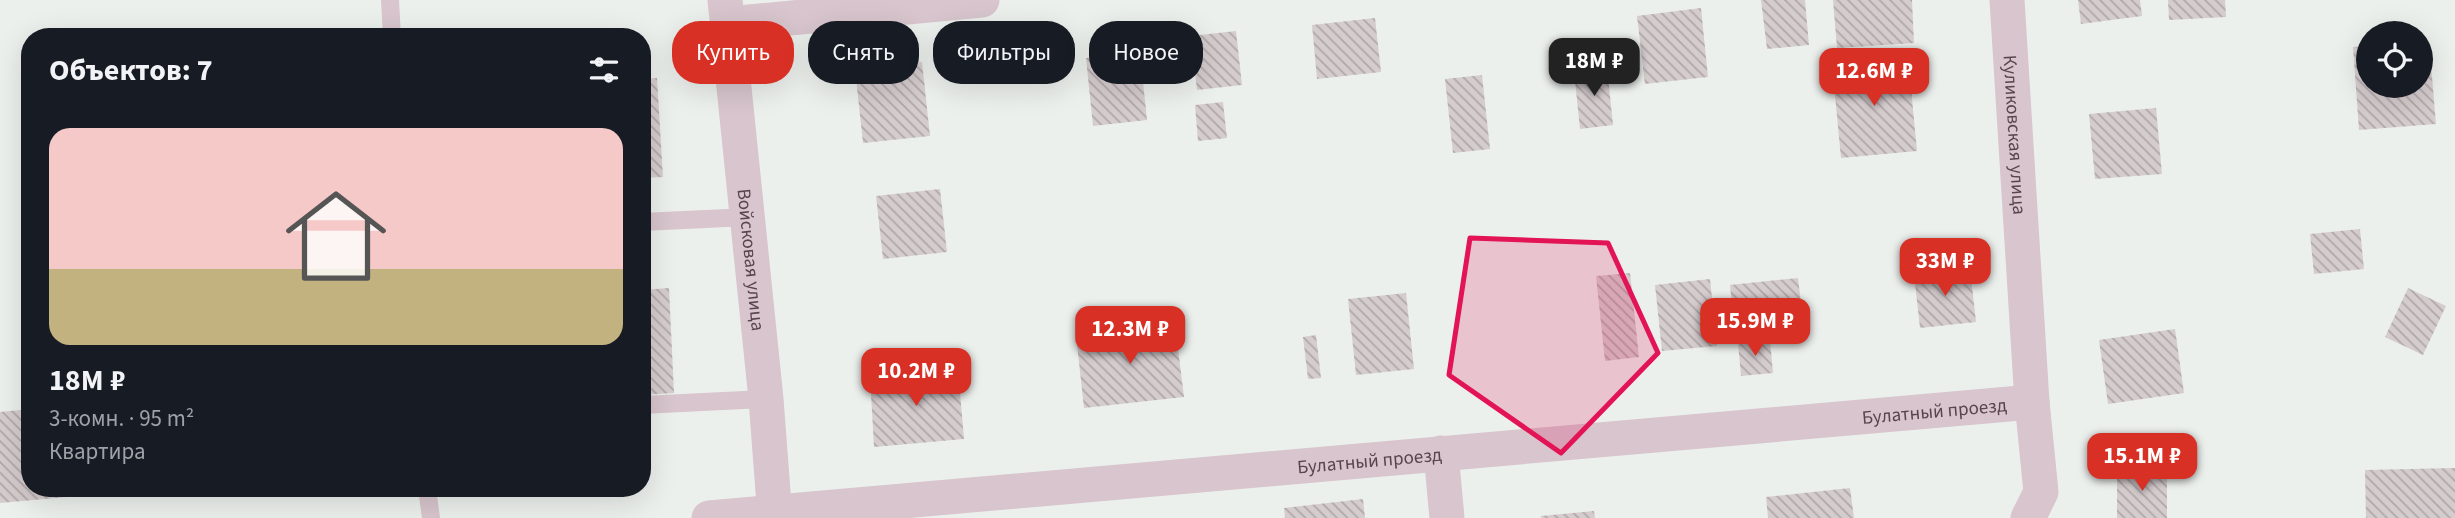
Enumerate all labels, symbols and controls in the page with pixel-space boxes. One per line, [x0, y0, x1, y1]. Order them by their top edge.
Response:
chip: Купить [672, 21, 794, 84]
chip: Снять [808, 21, 919, 84]
chip: Фильтры [933, 21, 1075, 84]
chip: Новое [1089, 21, 1203, 84]
map controls [2356, 21, 2433, 98]
button: locate [2356, 21, 2433, 98]
pin: 18M ₽ [1545, 38, 1643, 98]
text: 18M ₽ [1565, 44, 1623, 77]
pin: 12.6M ₽ [1809, 48, 1939, 108]
text: Объектов: 7 [49, 49, 213, 92]
icon: filters [585, 51, 623, 89]
text: 12.6M ₽ [1835, 54, 1913, 87]
street label: Куликовская улица [1995, 54, 2032, 216]
icon: home [273, 173, 399, 299]
street label: Войсковая улица [729, 187, 771, 332]
pin: 33M ₽ [1896, 238, 1994, 298]
text: 33M ₽ [1916, 244, 1974, 277]
pin: 15.9M ₽ [1690, 298, 1820, 358]
text: 15.9M ₽ [1716, 304, 1794, 337]
pin: 12.3M ₽ [1065, 306, 1195, 366]
text: 12.3M ₽ [1091, 312, 1169, 345]
pin: 10.2M ₽ [851, 348, 981, 408]
text: 10.2M ₽ [877, 354, 955, 387]
text: 18M ₽ [49, 359, 125, 402]
street label: Булатный проезд [1861, 392, 2008, 432]
text: 3-комн. · 95 m² [49, 402, 194, 435]
pin: 15.1M ₽ [2077, 434, 2207, 493]
text: Квартира [49, 435, 146, 468]
text: 15.1M ₽ [2103, 439, 2181, 472]
street label: Булатный проезд [1296, 442, 1443, 481]

